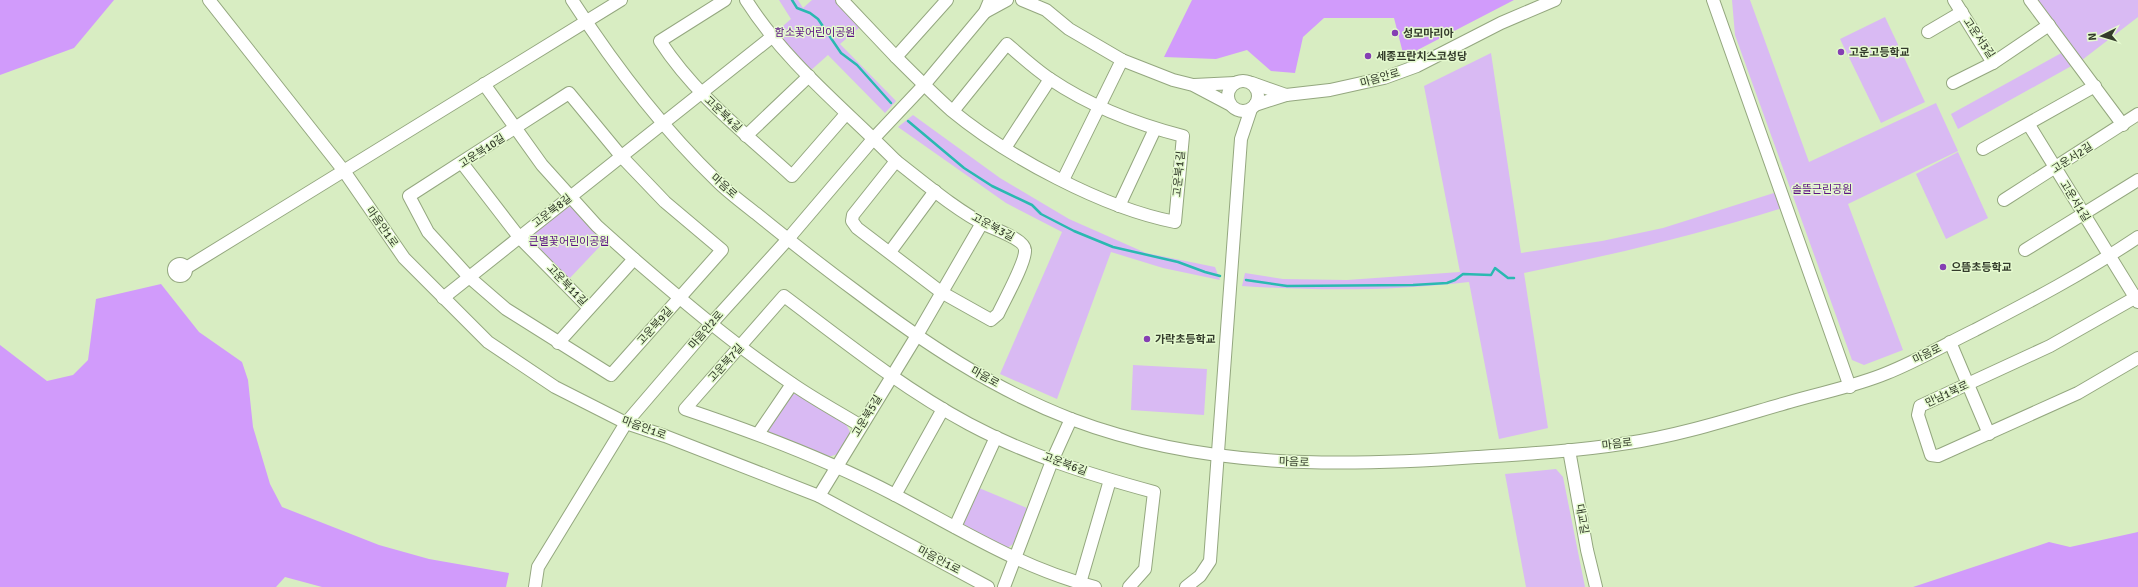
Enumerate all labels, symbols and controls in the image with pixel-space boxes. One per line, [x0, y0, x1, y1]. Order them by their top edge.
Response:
street label: 고운서3길 [1961, 15, 1997, 61]
north arrow [2082, 16, 2122, 56]
park label: 함소꽃어린이공원 [775, 26, 855, 39]
place label: 성모마리아 [1403, 27, 1454, 40]
marker: 성모마리아 [1390, 28, 1400, 38]
text: N [2086, 32, 2099, 41]
place label: 고운고등학교 [1849, 46, 1910, 59]
marker: 고운고등학교 [1836, 47, 1846, 57]
place label: 세종프란치스코성당 [1376, 50, 1467, 63]
marker: 세종프란치스코성당 [1363, 51, 1373, 61]
street label: 마음안로 [1359, 66, 1401, 90]
street label: 고운북4길 [702, 93, 744, 135]
street label: 고운북10길 [456, 131, 508, 171]
street label: 고운서2길 [2049, 140, 2095, 176]
street label: 고운북1길 [1171, 150, 1187, 198]
street label: 마음로 [708, 171, 740, 201]
street label: 고운서1길 [2057, 178, 2093, 224]
park label: 솔뜰근린공원 [1792, 183, 1852, 196]
street label: 고운북8길 [530, 192, 574, 230]
street label: 마음안1로 [363, 204, 401, 250]
street label: 고운북3길 [969, 210, 1017, 244]
park label: 큰별꽃어린이공원 [529, 235, 609, 248]
place label: 으뜸초등학교 [1951, 261, 2012, 274]
street label: 고운북11길 [544, 262, 590, 308]
marker: 으뜸초등학교 [1938, 262, 1948, 272]
street label: 고운북9길 [635, 304, 675, 348]
street label: 마음안2로 [686, 308, 726, 352]
place label: 가락초등학교 [1155, 333, 1216, 346]
marker: 가락초등학교 [1142, 334, 1152, 344]
street label: 고운북7길 [706, 341, 746, 385]
street label: 마음로 [1911, 342, 1943, 366]
street label: 마음로 [969, 364, 1001, 390]
street label: 만남1북로 [1923, 378, 1971, 410]
street label: 고운북5길 [849, 393, 885, 439]
street label: 마음안1로 [620, 414, 668, 442]
street label: 마음로 [1601, 436, 1633, 452]
street label: 고운북6길 [1041, 450, 1089, 478]
street label: 마음로 [1279, 455, 1309, 469]
street label: 대교길 [1573, 503, 1591, 535]
street label: 마음안1로 [915, 543, 963, 577]

